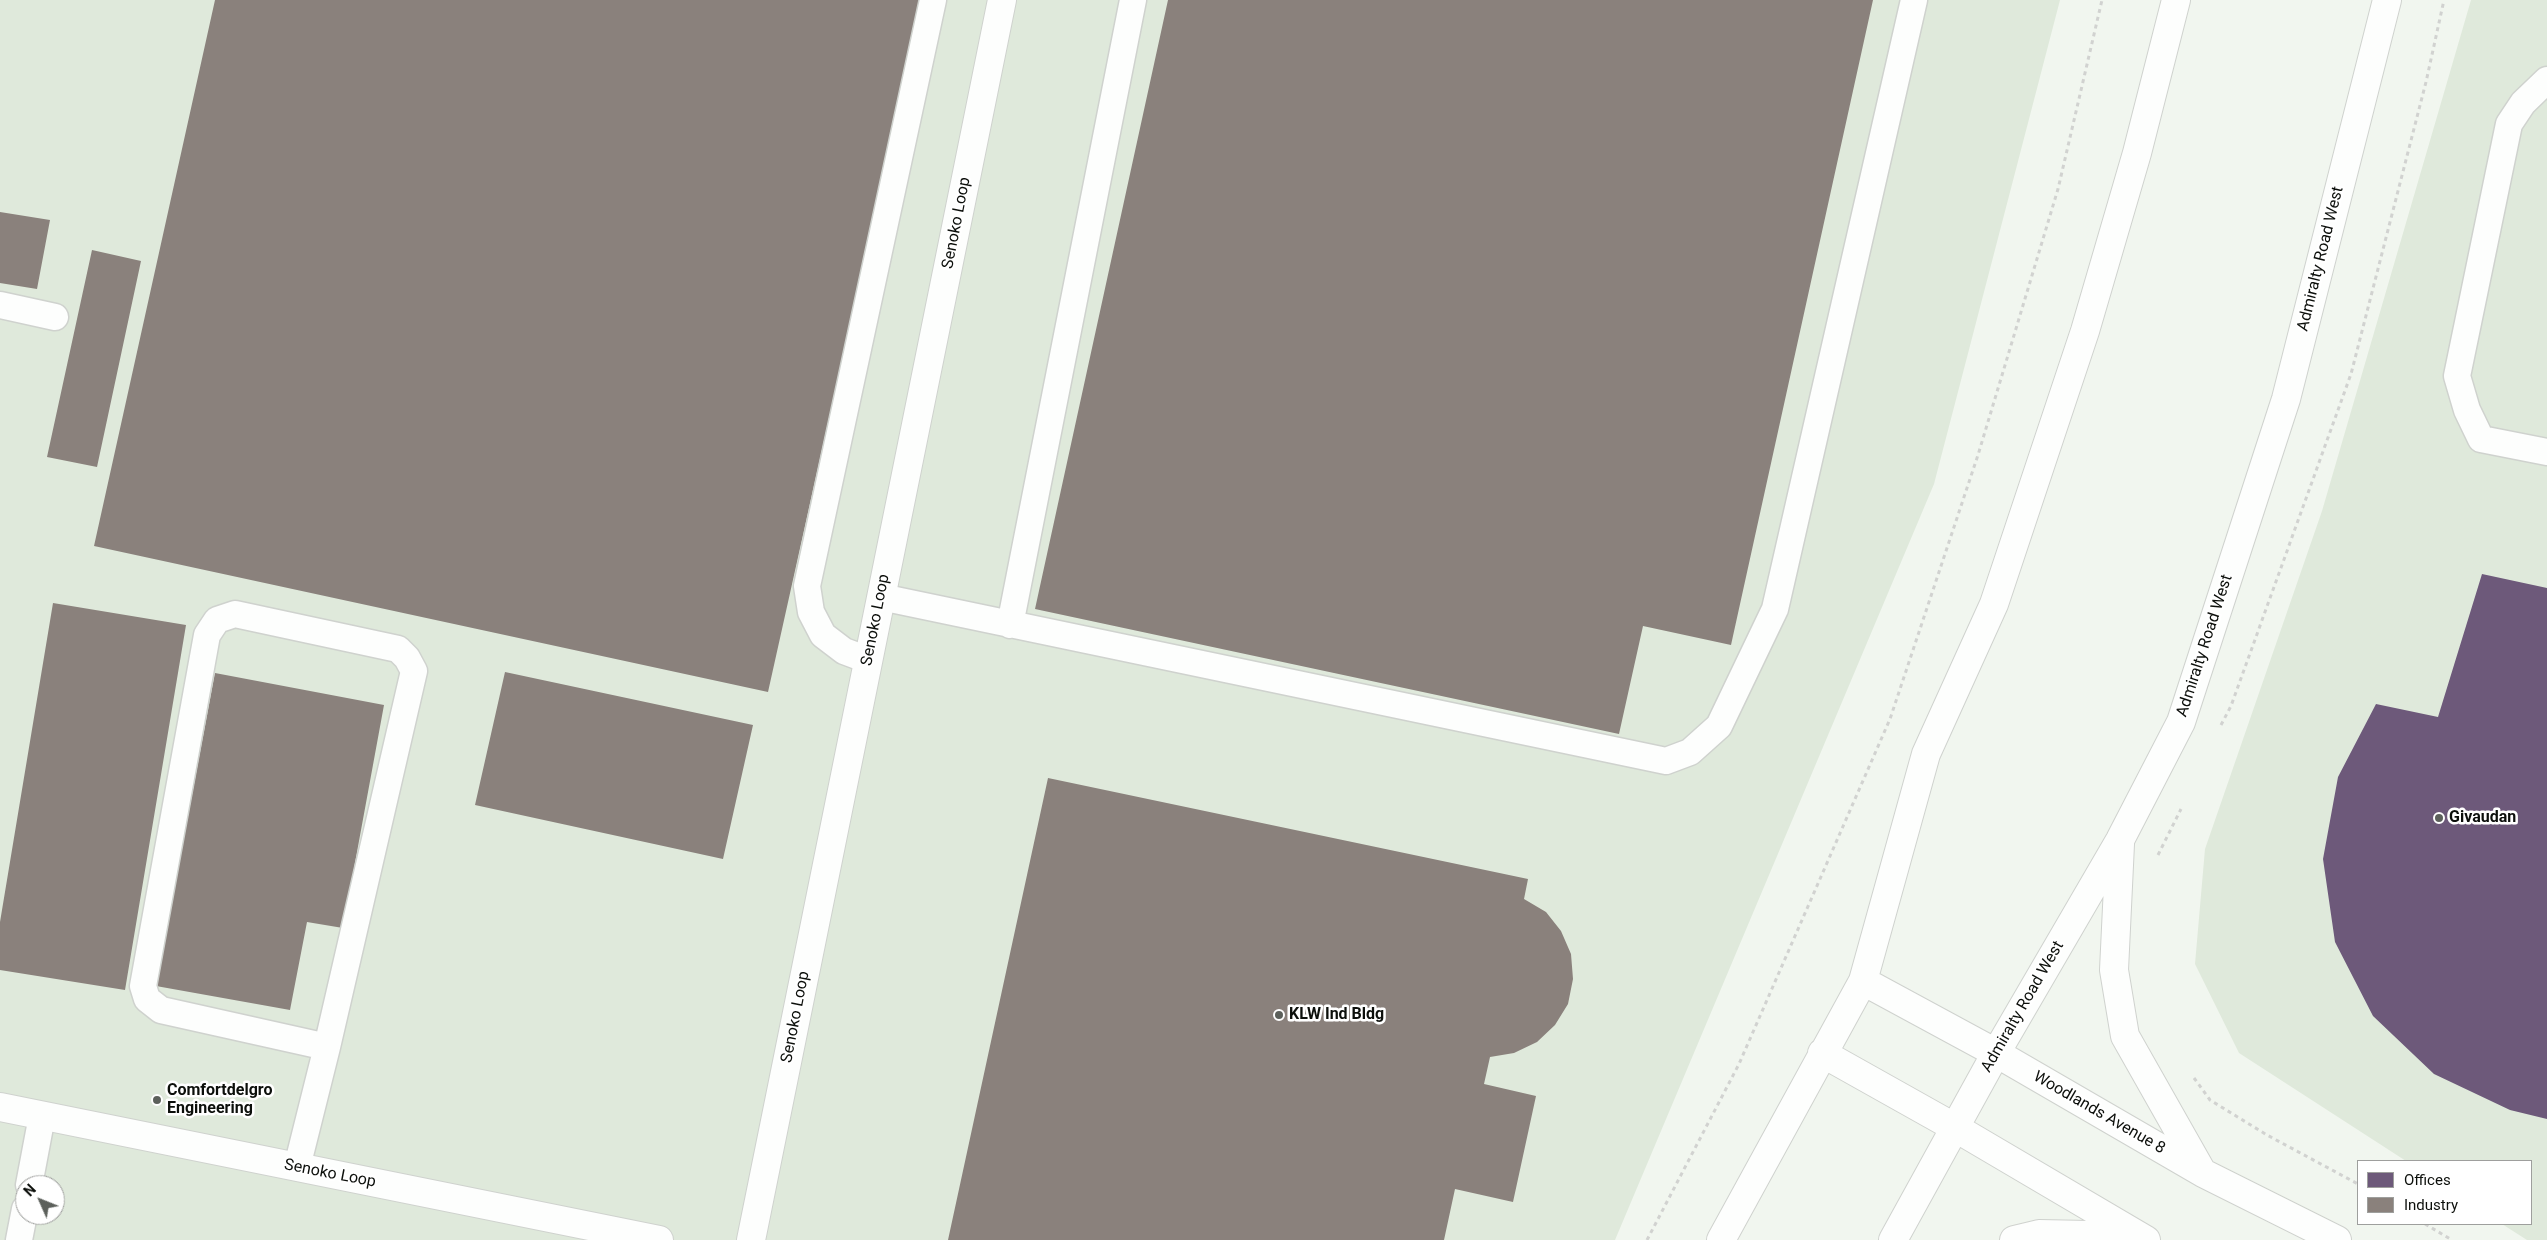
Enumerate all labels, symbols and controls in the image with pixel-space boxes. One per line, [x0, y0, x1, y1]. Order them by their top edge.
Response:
street label: Senoko Loop [939, 176, 975, 270]
street label: Admiralty Road West [2294, 185, 2348, 333]
street label: Admiralty Road West [2173, 572, 2237, 720]
street label: Senoko Loop [858, 573, 894, 667]
place label: Givaudan [2449, 808, 2516, 828]
marker: Givaudan [2433, 812, 2445, 824]
street label: Admiralty Road West [1978, 938, 2068, 1076]
street label: Senoko Loop [778, 970, 814, 1064]
place label: KLW Ind Bldg [1289, 1005, 1384, 1025]
marker: KLW Ind Bldg [1273, 1009, 1285, 1021]
street label: Woodlands Avenue 8 [2030, 1067, 2168, 1159]
place label: Comfortdelgro Engineering [167, 1081, 272, 1119]
marker: Comfortdelgro Engineering [151, 1094, 163, 1106]
street label: Senoko Loop [283, 1156, 377, 1192]
legend [2357, 1160, 2532, 1225]
text: Offices [2404, 1171, 2451, 1189]
north arrow [15, 1175, 65, 1225]
text: N [21, 1181, 39, 1199]
text: Industry [2404, 1196, 2458, 1214]

